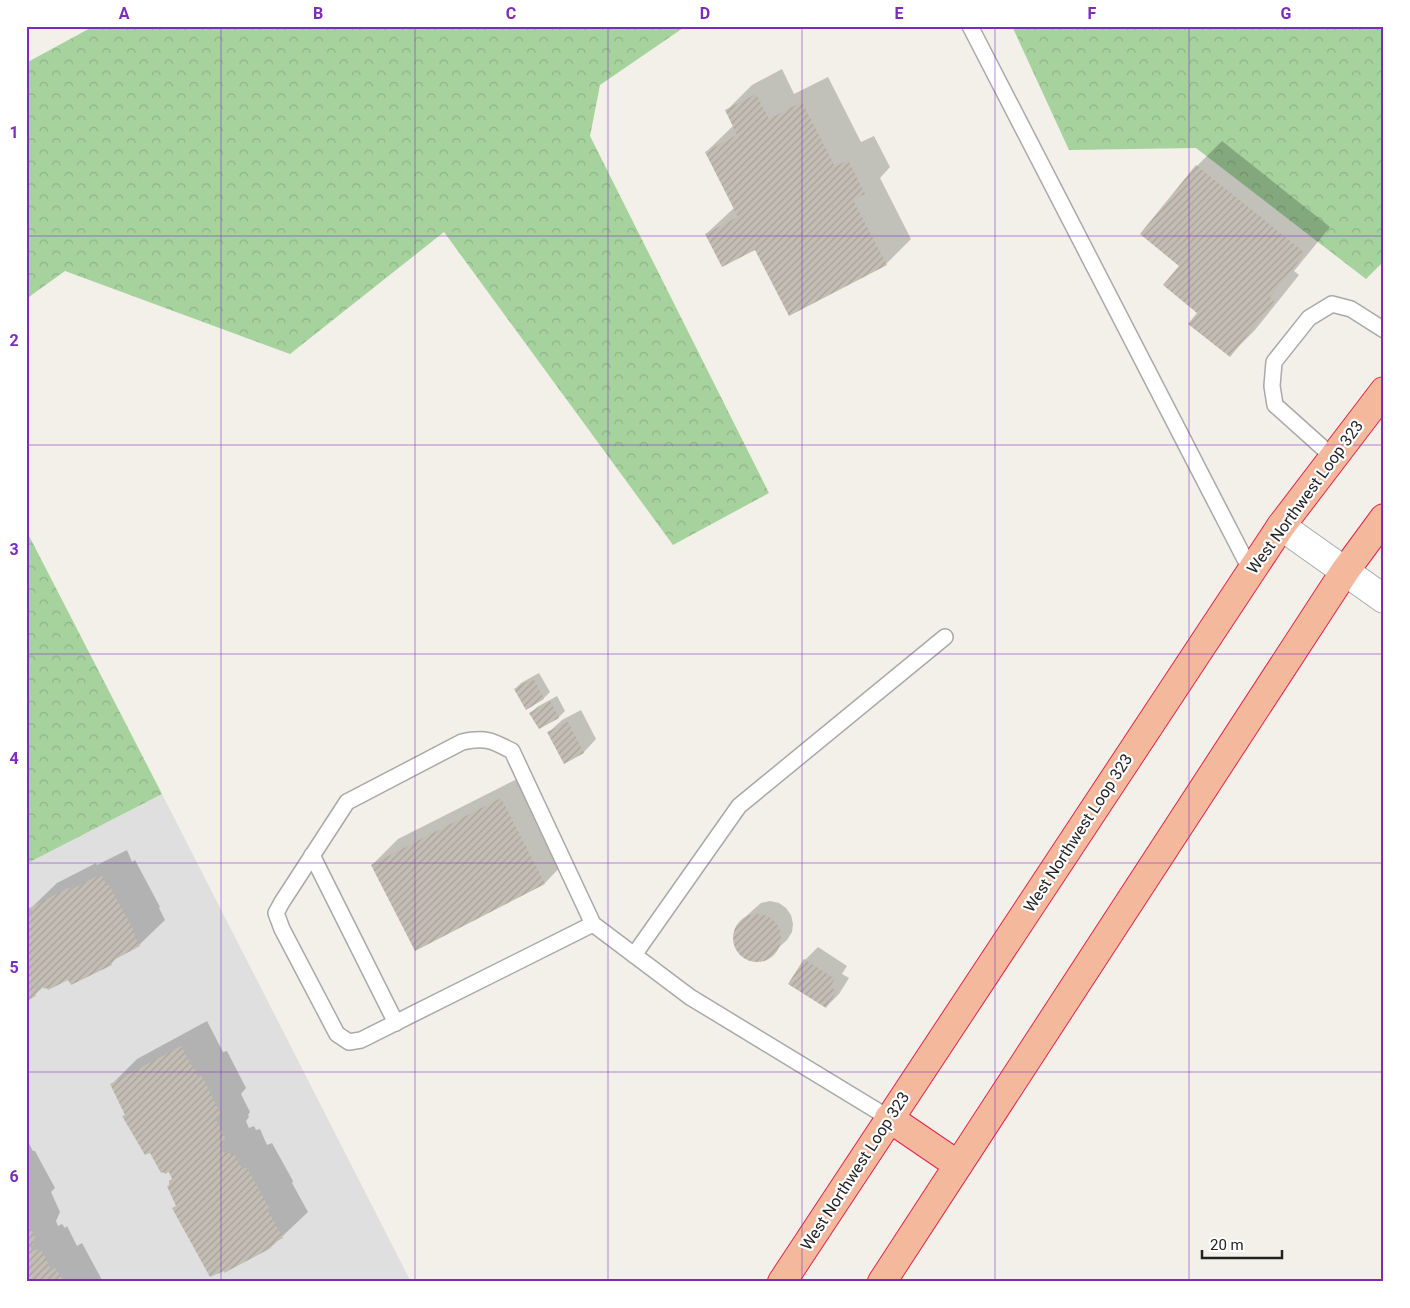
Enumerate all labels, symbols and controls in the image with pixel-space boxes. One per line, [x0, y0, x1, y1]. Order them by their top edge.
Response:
text: A [119, 4, 130, 23]
text: B [313, 4, 323, 23]
text: C [506, 4, 516, 23]
text: D [700, 4, 710, 23]
text: E [895, 4, 904, 23]
text: F [1088, 4, 1097, 23]
text: G [1281, 4, 1292, 23]
text: 1 [9, 123, 19, 142]
text: 2 [9, 331, 19, 350]
street label: West Northwest Loop 323 [1243, 417, 1367, 577]
text: 3 [9, 540, 19, 559]
text: 4 [9, 749, 19, 768]
street label: West Northwest Loop 323 [1020, 750, 1136, 916]
text: 5 [9, 958, 19, 977]
street label: West Northwest Loop 323 [797, 1088, 913, 1254]
text: 6 [9, 1167, 19, 1186]
scale bar [1202, 1228, 1282, 1260]
text: 20 m [1210, 1236, 1244, 1254]

